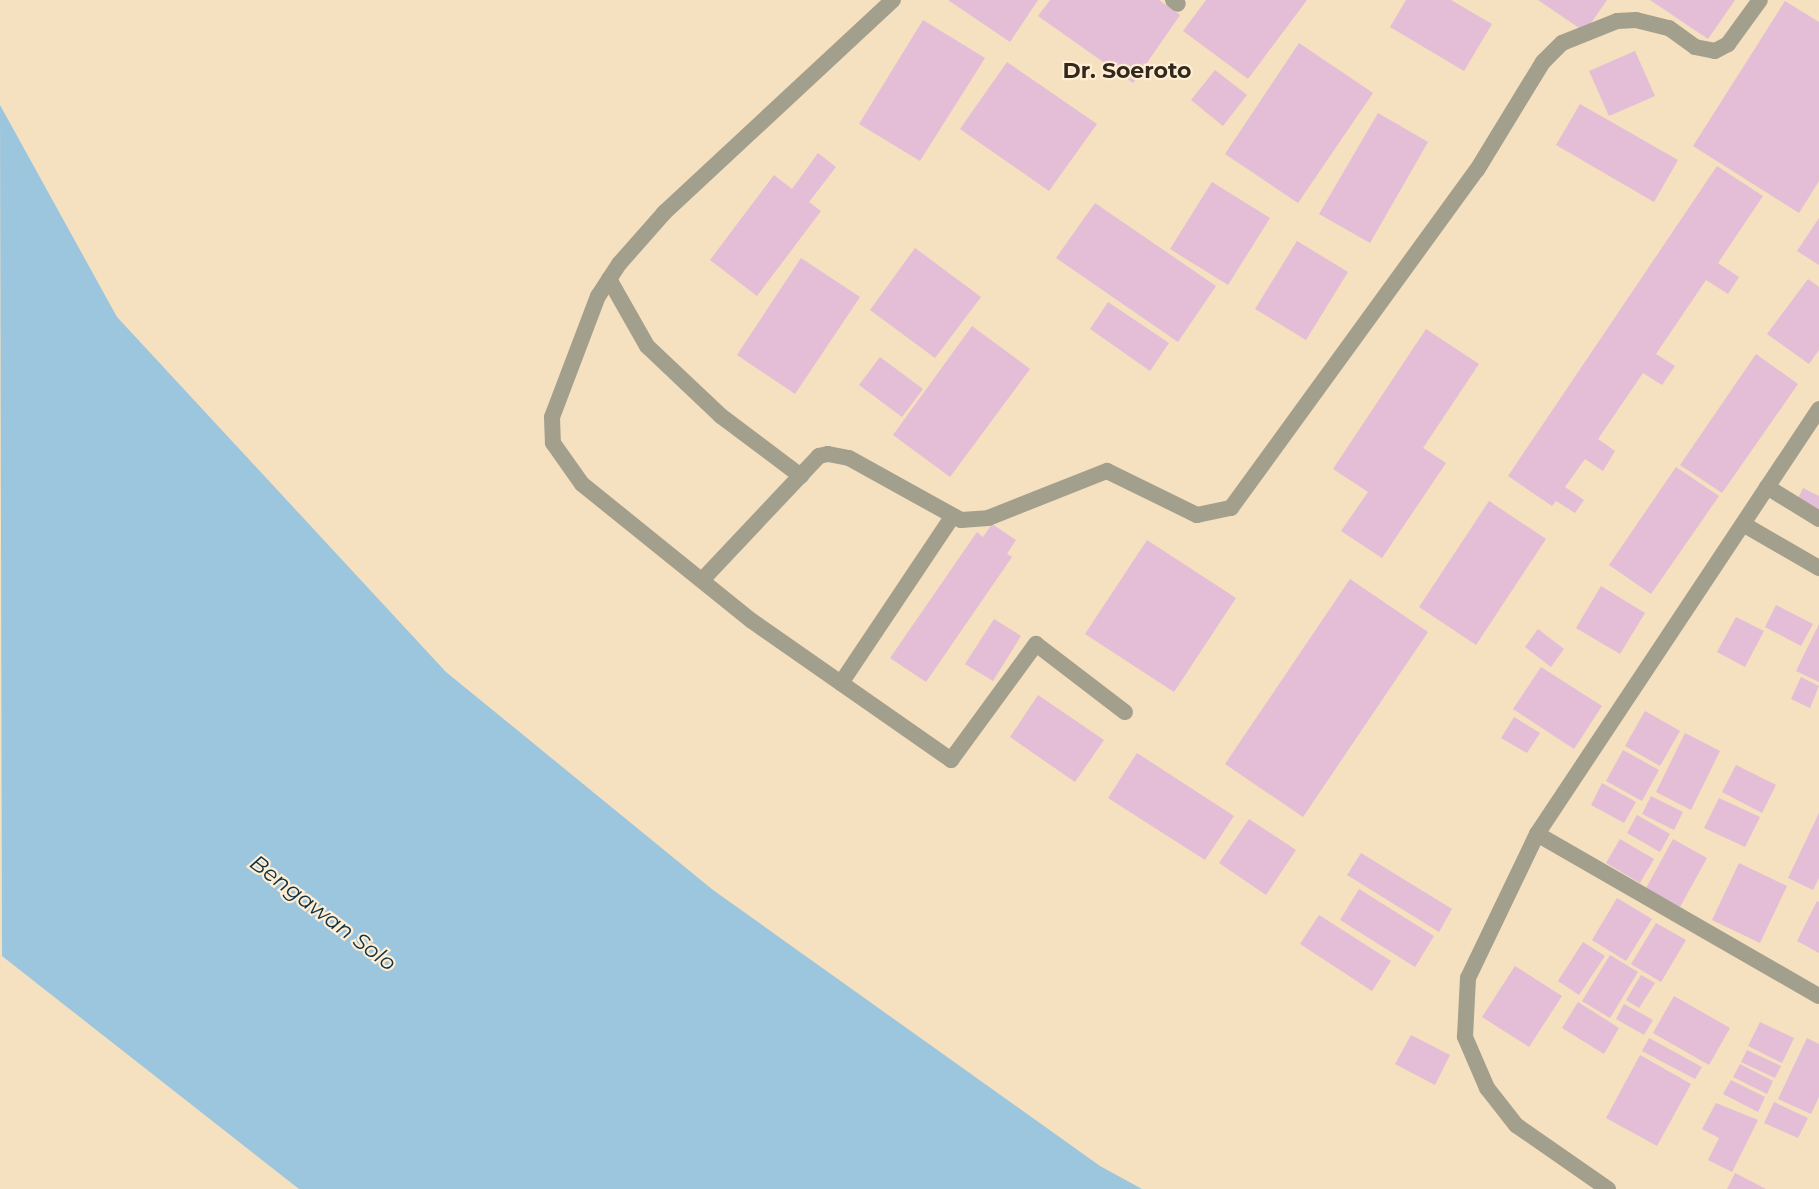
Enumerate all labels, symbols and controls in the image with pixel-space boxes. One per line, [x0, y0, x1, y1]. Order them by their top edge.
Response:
district label: Dr. Soeroto [1062, 58, 1192, 84]
water label: Bengawan Solo [245, 849, 401, 977]

